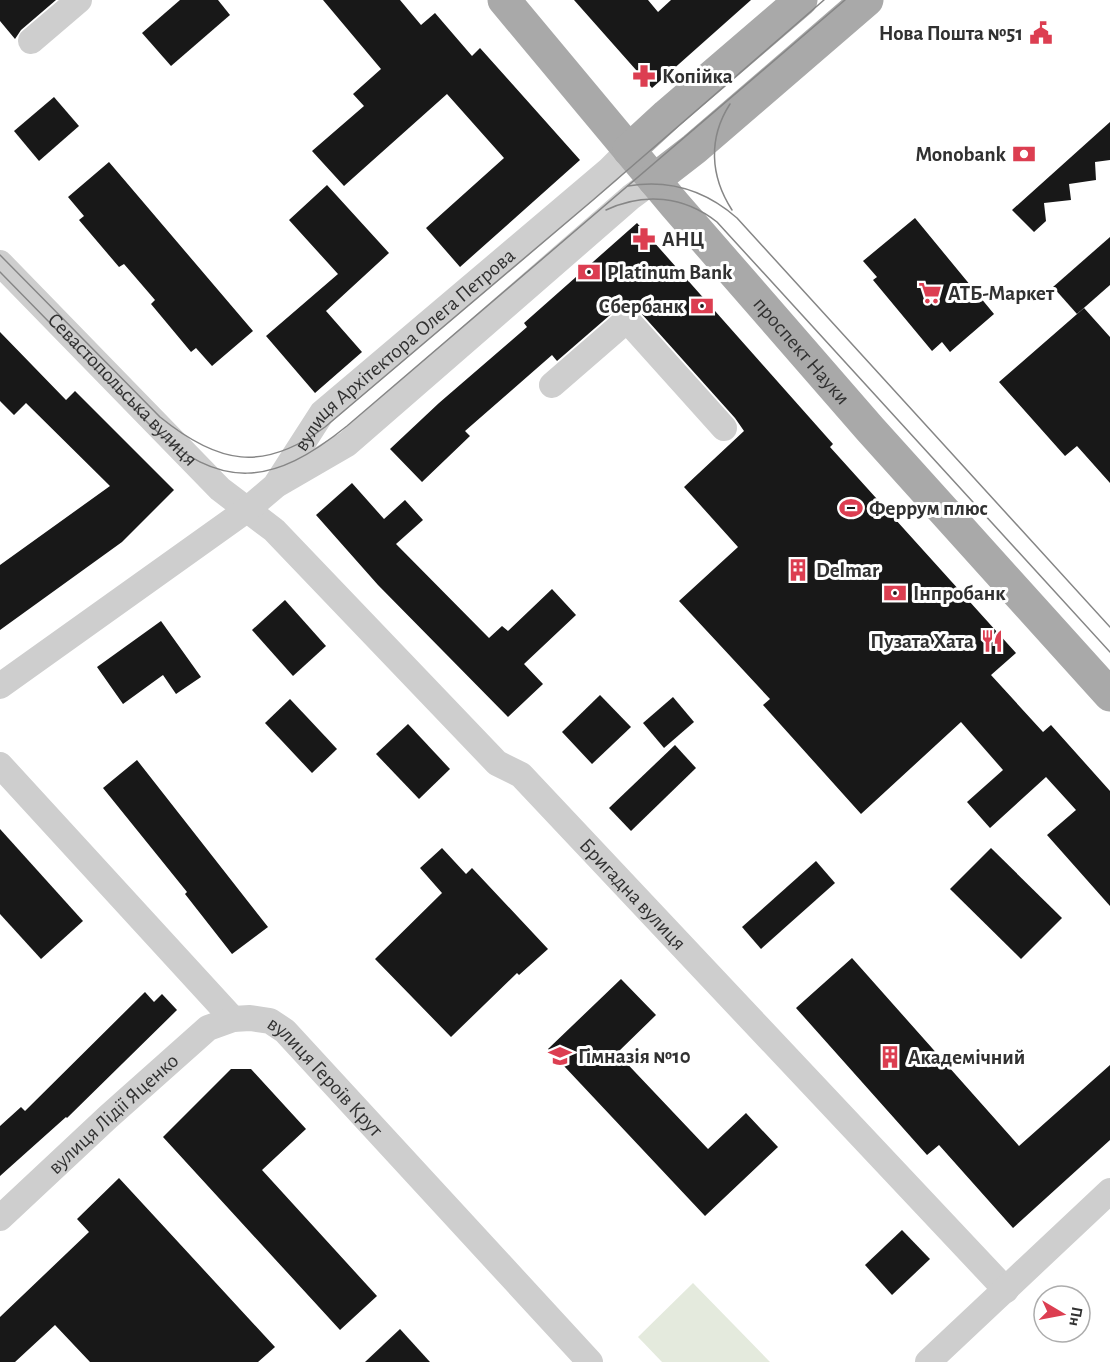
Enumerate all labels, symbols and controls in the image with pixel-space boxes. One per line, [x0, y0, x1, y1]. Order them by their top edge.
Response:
public building icon: Нова Пошта №51 [1028, 20, 1054, 46]
place label: Нова Пошта №51 [879, 23, 1023, 44]
pharmacy icon: Копійка [631, 63, 657, 89]
place label: Копійка [662, 66, 733, 87]
bank icon: Monobank [1011, 141, 1037, 167]
place label: Monobank [915, 144, 1007, 165]
pharmacy icon: АНЦ [631, 226, 657, 252]
place label: АНЦ [662, 229, 705, 250]
street label: вулиця Архітектора Олега Петрова [290, 244, 519, 455]
bank icon: Platinum Bank [576, 259, 602, 285]
place label: Platinum Bank [607, 262, 733, 283]
supermarket icon: АТБ-Маркет [917, 280, 943, 306]
place label: АТБ-Маркет [948, 283, 1055, 304]
bank icon: Сбербанк [689, 293, 715, 319]
street label: проспект Науки [750, 293, 854, 408]
place label: Сбербанк [599, 296, 685, 317]
street label: Севастопольська вулиця [44, 308, 202, 470]
sports icon: Феррум плюс [838, 495, 864, 521]
place label: Феррум плюс [869, 498, 988, 519]
building icon: Delmar [785, 557, 811, 583]
place label: Delmar [816, 560, 880, 581]
bank icon: Інпробанк [882, 580, 908, 606]
place label: Інпробанк [913, 583, 1006, 604]
restaurant icon: Пузата Хата [979, 628, 1005, 654]
place label: Пузата Хата [870, 631, 974, 652]
street label: Бригадна вулиця [576, 834, 690, 954]
street label: вулиця Героїв Крут [264, 1012, 387, 1141]
school or university icon: Гімназія №10 [547, 1043, 573, 1069]
building icon: Академічний [877, 1044, 903, 1070]
place label: Гімназія №10 [578, 1046, 691, 1067]
place label: Академічний [908, 1047, 1025, 1068]
street label: вулиця Лідії Яценко [44, 1049, 182, 1178]
north arrow [1032, 1284, 1092, 1344]
text: Пн [1066, 1305, 1085, 1327]

